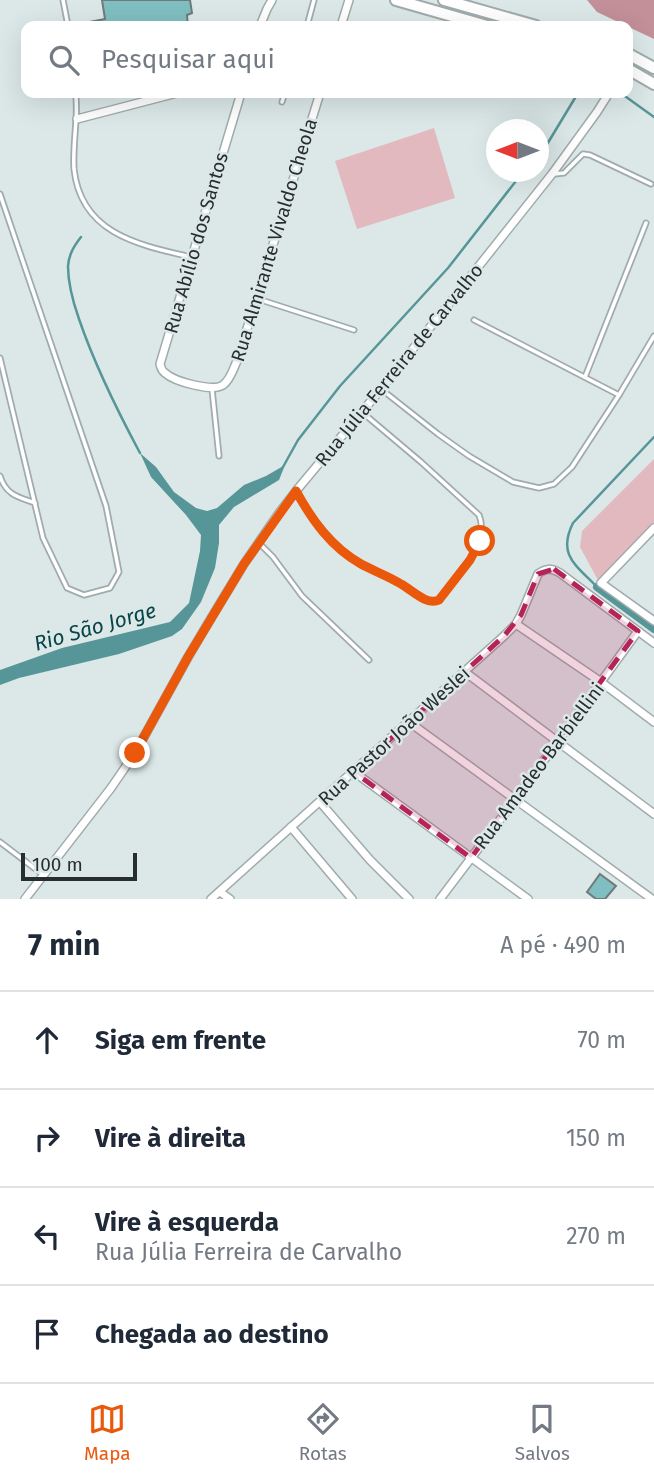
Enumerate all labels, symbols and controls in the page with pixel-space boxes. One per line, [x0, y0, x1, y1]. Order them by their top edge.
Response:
search box [21, 21, 633, 98]
icon: search [45, 41, 83, 79]
text: Pesquisar aqui [101, 44, 275, 75]
street label: Rua Almirante Vivaldo Cheola [226, 116, 322, 364]
north arrow [486, 119, 549, 182]
street label: Rua Abílio dos Santos [159, 150, 233, 336]
street label: Rua Júlia Ferreira de Carvalho [310, 259, 488, 471]
route start [464, 525, 495, 556]
water label: Rio São Jorge [31, 597, 159, 657]
street label: Rua Pastor João Weslei [313, 662, 475, 810]
street label: Rua Amadeo Barbiellini [469, 678, 609, 854]
route end [119, 737, 150, 768]
scale bar [21, 850, 136, 882]
text: 100 m [32, 853, 83, 876]
text: 7 min [28, 927, 100, 963]
text: A pé · 490 m [500, 931, 626, 959]
icon: ahead [28, 1021, 66, 1059]
text: Siga em frente [95, 1025, 266, 1056]
text: 70 m [577, 1026, 626, 1054]
icon: right [28, 1119, 66, 1157]
text: Vire à direita [95, 1123, 246, 1154]
text: 150 m [566, 1124, 626, 1152]
text: Vire à esquerda [95, 1207, 279, 1238]
icon: left [28, 1217, 66, 1255]
text: 270 m [566, 1222, 626, 1250]
text: Rua Júlia Ferreira de Carvalho [95, 1238, 402, 1266]
icon: arrive [28, 1315, 66, 1353]
text: Chegada ao destino [95, 1319, 329, 1350]
tab: Mapa [84, 1400, 131, 1465]
tab: Rotas [299, 1400, 347, 1465]
tab: Salvos [515, 1400, 570, 1465]

